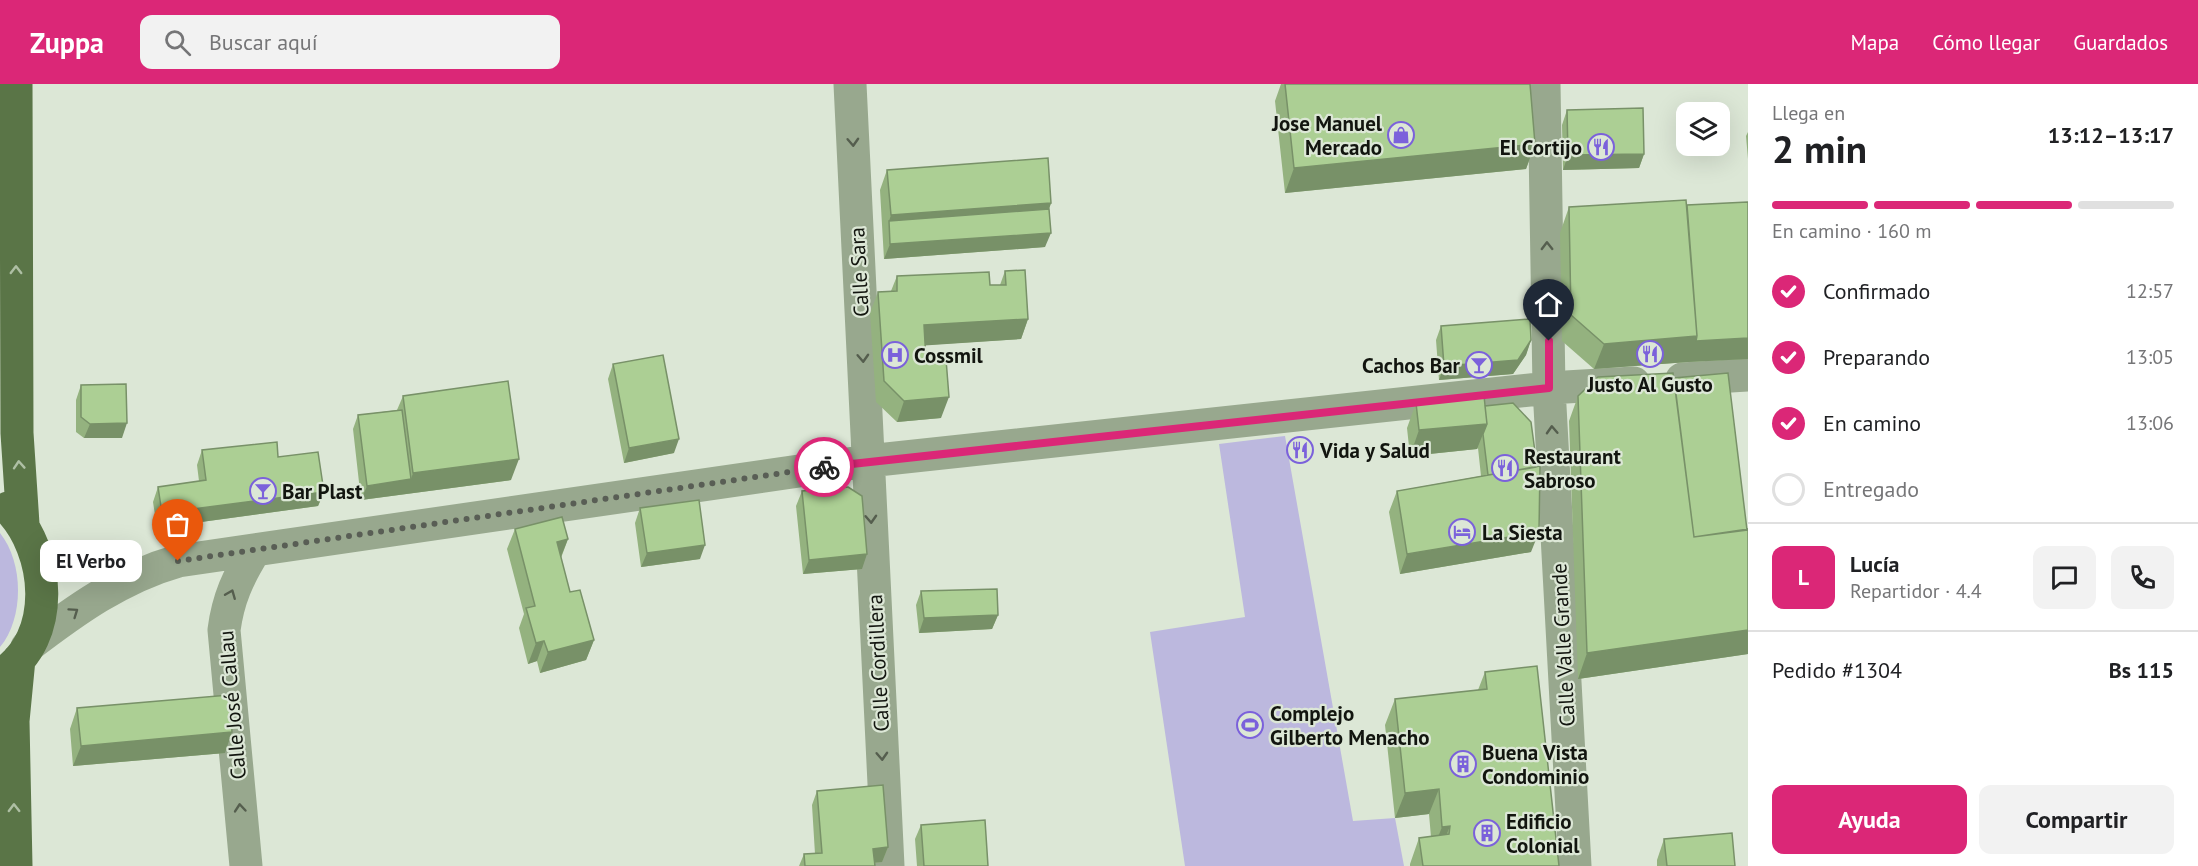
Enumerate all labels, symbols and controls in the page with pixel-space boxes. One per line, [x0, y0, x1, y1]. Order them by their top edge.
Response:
search box [140, 15, 560, 69]
text: Zuppa [30, 24, 104, 61]
icon: search [161, 26, 194, 59]
text: Buscar aquí [209, 28, 318, 56]
text: Mapa [1850, 29, 1899, 56]
text: Cómo llegar [1932, 29, 2040, 56]
text: Guardados [2073, 29, 2168, 56]
text: Llega en [1772, 100, 1845, 126]
map controls [1676, 102, 1730, 156]
button: layers [1676, 102, 1730, 156]
place label: Jose Manuel Mercado [1271, 110, 1383, 161]
shop icon: Jose Manuel Mercado [1386, 120, 1416, 150]
text: 13:12–13:17 [2048, 121, 2174, 149]
text: 2 min [1772, 123, 1867, 174]
restaurant icon: El Cortijo [1586, 132, 1616, 162]
place label: El Cortijo [1500, 134, 1582, 161]
one-way arrow [846, 138, 859, 147]
text: En camino · 160 m [1772, 218, 1932, 244]
street label: Calle Sara [843, 226, 875, 318]
one-way arrow [1541, 241, 1553, 250]
one-way arrow [10, 266, 22, 275]
icon: check [1772, 275, 1805, 308]
text: Confirmado [1823, 277, 1930, 305]
text: 12:57 [2126, 278, 2174, 304]
pin [1523, 279, 1574, 341]
icon: home [1532, 288, 1565, 321]
restaurant icon: Justo Al Gusto [1635, 339, 1665, 369]
hospital icon: Cossmil [880, 340, 910, 370]
icon: check [1772, 341, 1805, 374]
place label: Cossmil [914, 342, 984, 369]
text: Preparando [1823, 343, 1930, 371]
text: 13:05 [2126, 344, 2174, 370]
bar icon: Cachos Bar [1464, 350, 1494, 380]
place label: Cachos Bar [1362, 352, 1461, 379]
one-way arrow [856, 354, 869, 363]
place label: Justo Al Gusto [1586, 371, 1713, 398]
icon: check [1772, 407, 1805, 440]
text: En camino [1823, 409, 1921, 437]
text: 13:06 [2126, 410, 2174, 436]
one-way arrow [1545, 426, 1558, 435]
restaurant icon: Vida y Salud [1285, 435, 1315, 465]
courier [794, 437, 854, 497]
place label: Vida y Salud [1319, 437, 1430, 464]
place label: Restaurant Sabroso [1524, 443, 1621, 494]
icon: bike [808, 451, 841, 484]
restaurant icon: Restaurant Sabroso [1490, 453, 1520, 483]
one-way arrow [13, 461, 26, 470]
text: Entregado [1823, 475, 1919, 503]
bar icon: Bar Plast [248, 476, 278, 506]
place label: Bar Plast [282, 478, 363, 505]
pin [152, 499, 203, 561]
icon: bag [161, 508, 194, 541]
one-way arrow [864, 515, 877, 524]
hotel icon: La Siesta [1447, 517, 1477, 547]
place label: La Siesta [1482, 519, 1563, 546]
callout: El Verbo [40, 540, 142, 582]
button: chat [2033, 546, 2096, 609]
button: phone [2111, 546, 2174, 609]
text: El Verbo [56, 548, 126, 574]
text: Lucía [1850, 550, 1900, 578]
street label: Calle Valle Grande [1545, 563, 1581, 727]
text: L [1798, 563, 1809, 591]
text: Repartidor · 4.4 [1850, 578, 1982, 604]
one-way arrow [224, 589, 236, 600]
street label: Calle Cordillera [861, 594, 895, 732]
one-way arrow [68, 608, 79, 619]
street label: Calle José Callau [212, 630, 252, 780]
text: Pedido #1304 [1772, 656, 1902, 684]
text: Bs 115 [2109, 656, 2174, 684]
place label: Complejo Gilberto Menacho [1270, 700, 1430, 751]
sports icon: Complejo Gilberto Menacho [1235, 710, 1265, 740]
place label: Buena Vista Condominio [1482, 739, 1589, 790]
building icon: Buena Vista Condominio [1448, 749, 1478, 779]
one-way arrow [876, 751, 889, 760]
button: Ayuda [1772, 785, 1967, 854]
button: Compartir [1979, 785, 2174, 854]
one-way arrow [8, 803, 20, 812]
one-way arrow [234, 803, 247, 812]
place label: Edificio Colonial [1506, 808, 1580, 859]
building icon: Edificio Colonial [1472, 818, 1502, 848]

